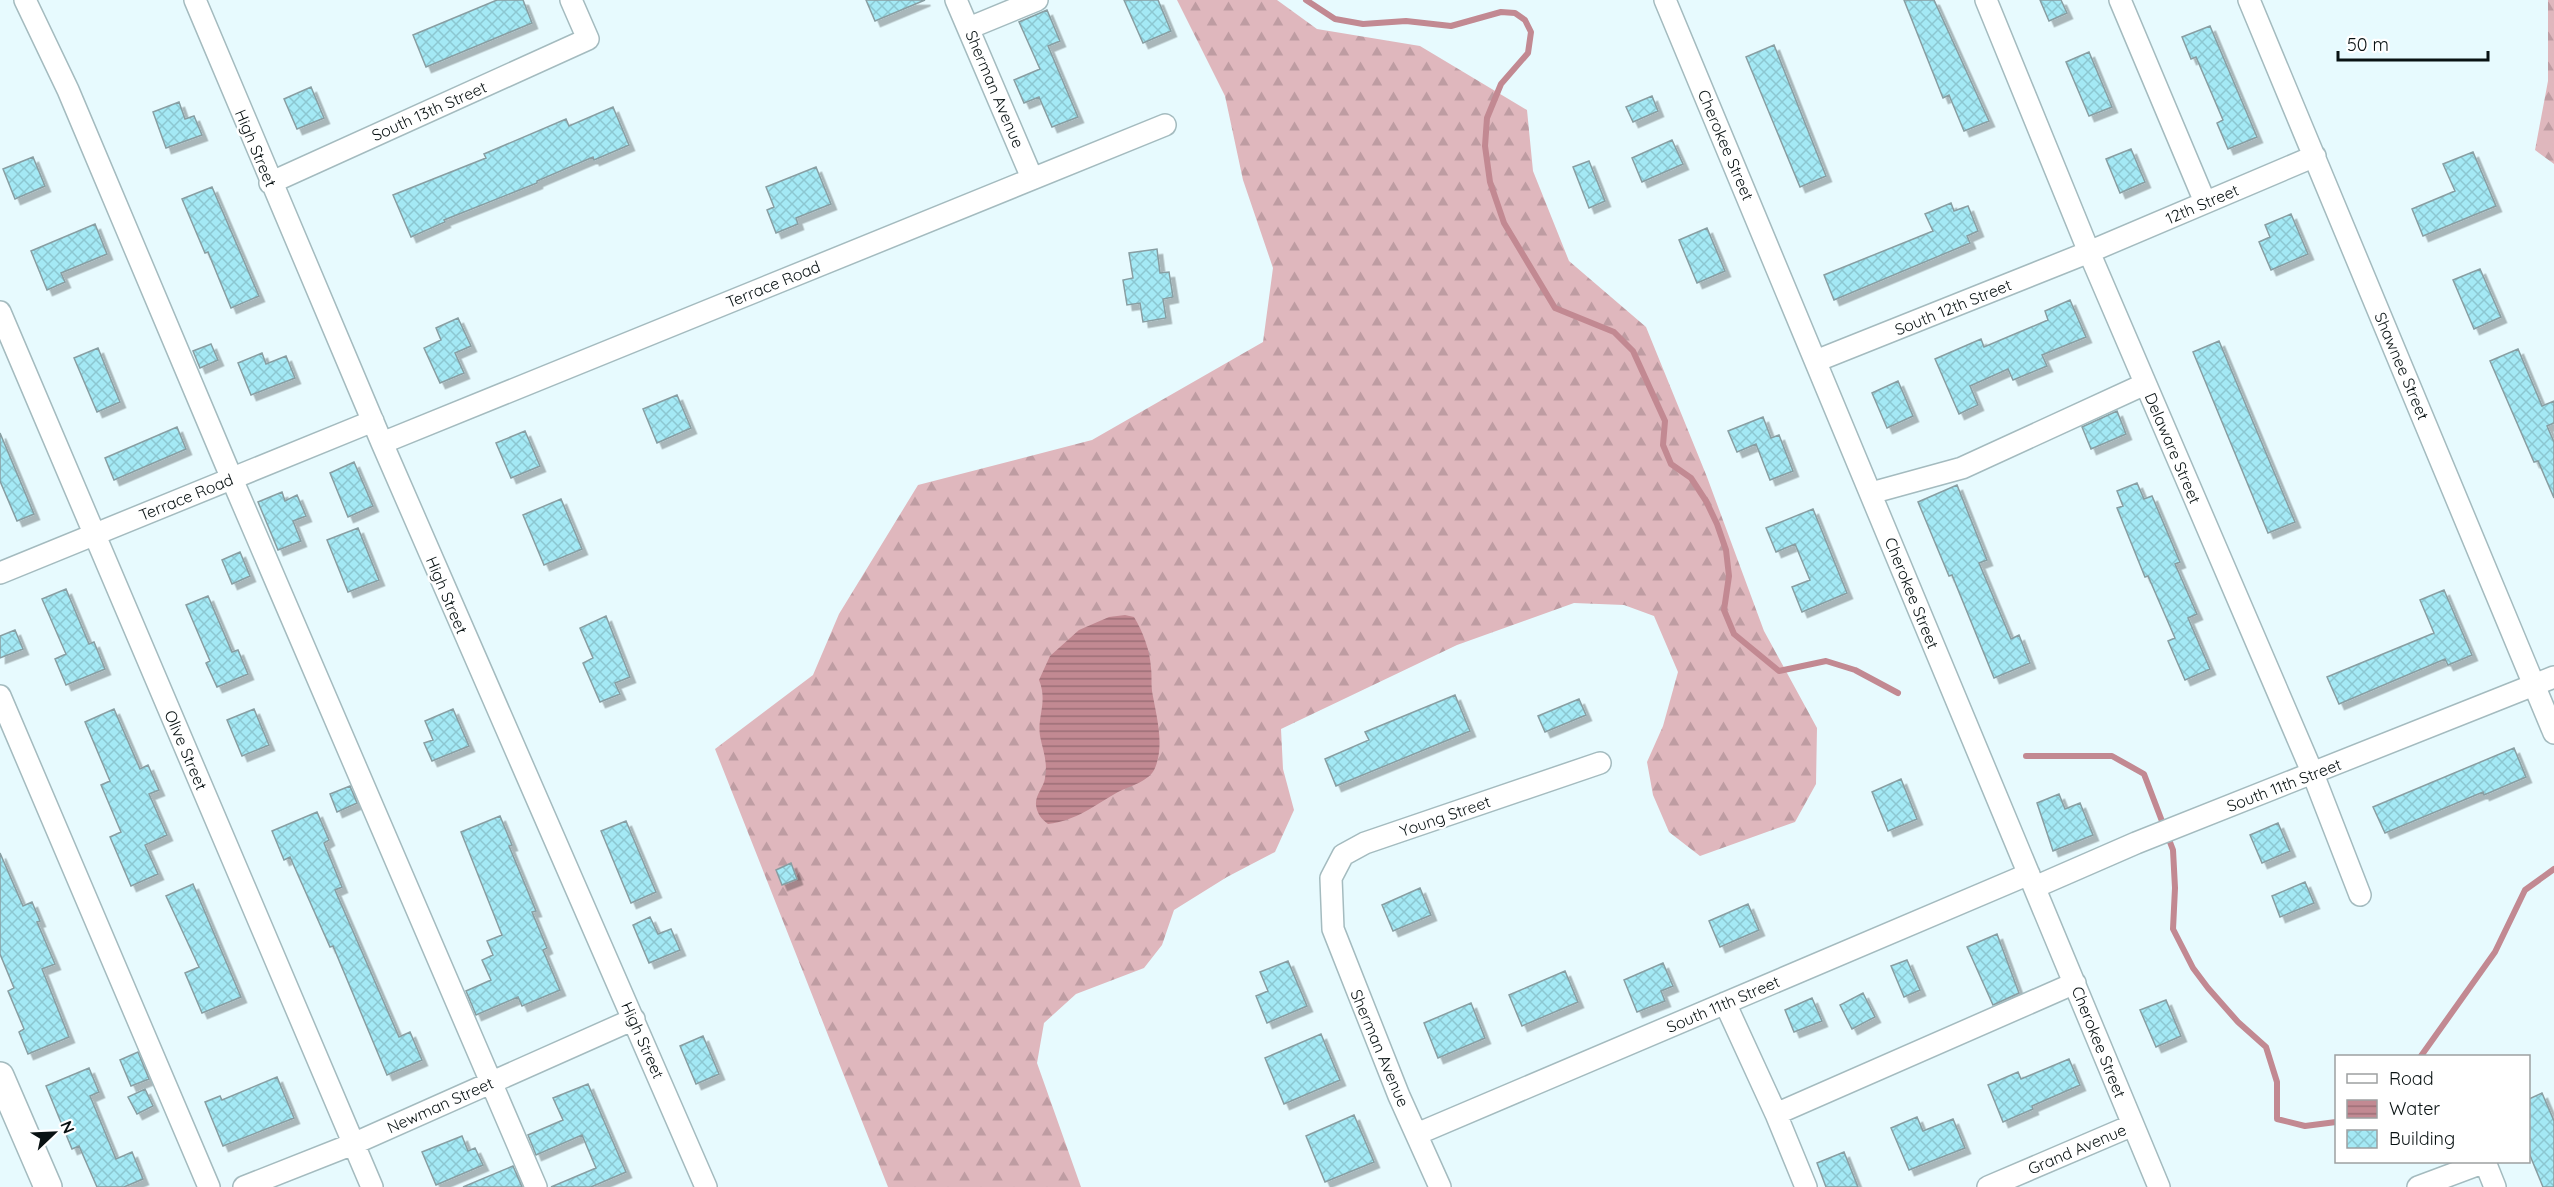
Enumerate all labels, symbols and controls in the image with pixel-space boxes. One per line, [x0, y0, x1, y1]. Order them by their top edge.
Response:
scale bar [2338, 24, 2488, 62]
street label: Sherman Avenue [961, 27, 1029, 151]
text: 50 m [2347, 33, 2389, 56]
street label: South 13th Street [368, 77, 490, 145]
street label: Cherokee Street [1694, 87, 1758, 203]
street label: High Street [231, 106, 281, 190]
street label: 12th Street [2162, 180, 2242, 228]
street label: Terrace Road [723, 256, 823, 312]
street label: South 12th Street [1892, 274, 2014, 340]
street label: Shawnee Street [2370, 309, 2434, 423]
street label: Delaware Street [2141, 389, 2205, 507]
street label: Terrace Road [136, 469, 236, 525]
street label: Cherokee Street [1881, 534, 1943, 652]
street label: High Street [422, 553, 472, 637]
street label: Olive Street [160, 707, 212, 793]
street label: South 11th Street [2224, 754, 2344, 816]
street label: Young Street [1397, 791, 1493, 841]
street label: South 11th Street [1663, 971, 1783, 1037]
street label: Cherokee Street [2068, 983, 2130, 1101]
street label: Sherman Avenue [1346, 986, 1414, 1110]
street label: High Street [617, 998, 669, 1082]
legend [2335, 1055, 2530, 1163]
text: Road [2389, 1067, 2434, 1090]
street label: Newman Street [384, 1073, 496, 1137]
text: Water [2389, 1097, 2440, 1120]
north arrow [24, 1103, 84, 1163]
text: N [56, 1118, 79, 1136]
street label: Grand Avenue [2025, 1119, 2129, 1179]
text: Building [2389, 1127, 2455, 1150]

